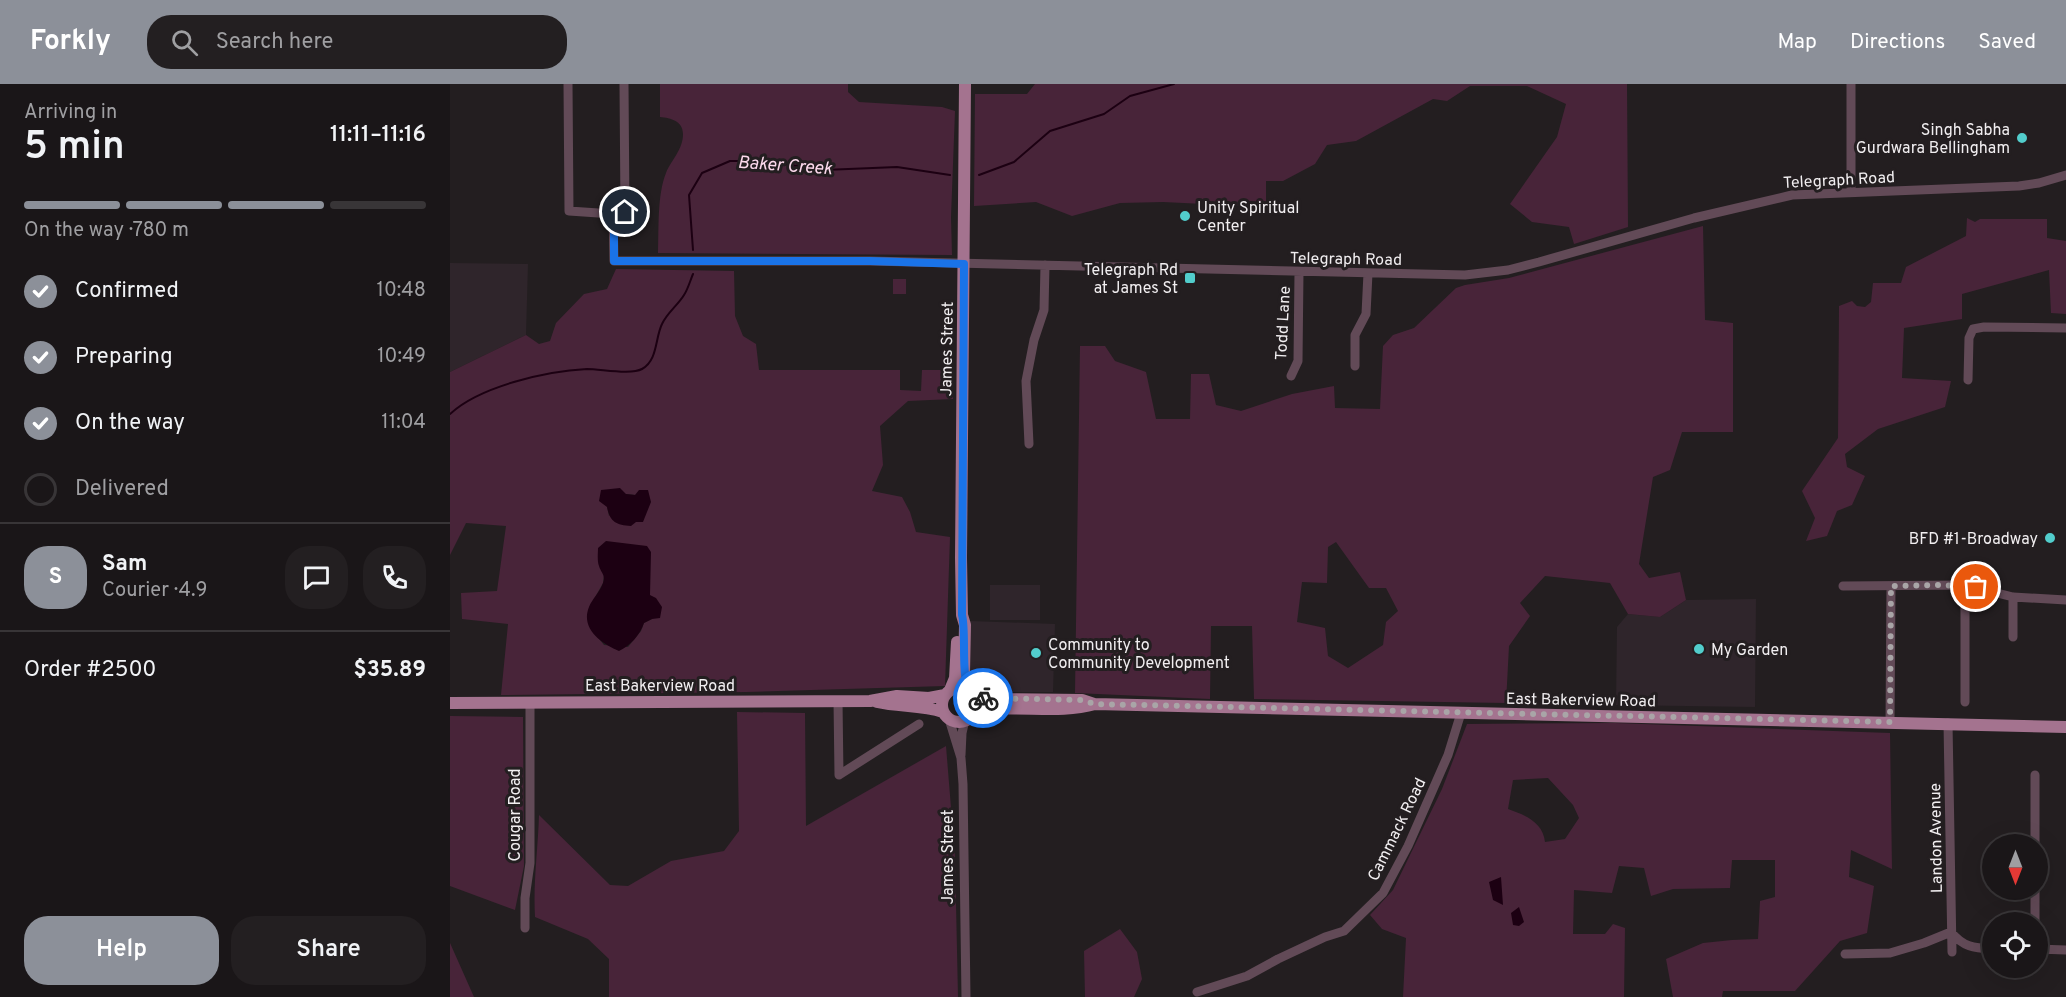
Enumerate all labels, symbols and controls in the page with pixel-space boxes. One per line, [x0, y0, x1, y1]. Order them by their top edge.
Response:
search box [147, 15, 567, 69]
text: Forkly [30, 24, 111, 60]
icon: search [168, 26, 201, 59]
text: Search here [216, 29, 333, 56]
text: Map [1777, 29, 1817, 56]
text: Directions [1850, 29, 1945, 56]
text: Saved [1978, 29, 2036, 56]
text: Arriving in [24, 100, 117, 126]
place label: Singh Sabha Gurdwara Bellingham [1856, 121, 2010, 159]
text: 11:11–11:16 [330, 122, 426, 149]
text: 5 min [24, 124, 125, 173]
marker: Singh Sabha Gurdwara Bellingham [2015, 131, 2029, 145]
water label: Baker Creek [737, 152, 834, 181]
street label: Telegraph Road [1783, 168, 1896, 194]
pin [599, 186, 650, 237]
icon: home [608, 195, 641, 228]
place label: Unity Spiritual Center [1197, 199, 1299, 237]
marker: Unity Spiritual Center [1178, 209, 1192, 223]
text: On the way · 780 m [24, 218, 189, 244]
street label: Telegraph Road [1290, 249, 1402, 271]
place label: Telegraph Rd at James St [1084, 261, 1178, 299]
marker: Telegraph Rd at James St [1183, 271, 1197, 285]
icon: check [24, 275, 57, 308]
text: Confirmed [75, 278, 179, 305]
text: 10:48 [377, 278, 426, 304]
street label: Todd Lane [1272, 286, 1296, 361]
street label: James Street [937, 301, 959, 397]
icon: check [24, 341, 57, 374]
text: Preparing [75, 344, 173, 371]
text: 10:49 [377, 344, 426, 370]
icon: check [24, 407, 57, 440]
text: On the way [75, 410, 185, 437]
text: 11:04 [381, 410, 426, 436]
text: Delivered [75, 476, 169, 503]
place label: BFD #1-Broadway [1909, 530, 2038, 550]
marker: BFD #1-Broadway [2043, 531, 2057, 545]
button: chat [285, 546, 348, 609]
button: phone [363, 546, 426, 609]
text: Sam [102, 551, 147, 578]
pin [1950, 561, 2001, 612]
text: S [49, 564, 62, 591]
icon: bag [1959, 570, 1992, 603]
text: Courier · 4.9 [102, 578, 207, 604]
place label: Community to Community Development [1048, 636, 1230, 674]
place label: My Garden [1711, 641, 1788, 661]
marker: My Garden [1692, 642, 1706, 656]
marker: Community to Community Development [1029, 646, 1043, 660]
text: Order #2500 [24, 657, 156, 684]
text: $35.89 [353, 657, 426, 684]
courier [953, 668, 1013, 728]
street label: East Bakerview Road [585, 677, 735, 697]
icon: bike [967, 682, 1000, 715]
street label: East Bakerview Road [1506, 690, 1656, 712]
street label: Cougar Road [506, 768, 526, 862]
street label: Cammack Road [1364, 775, 1431, 885]
street label: Landon Avenue [1926, 783, 1948, 893]
street label: James Street [939, 810, 959, 904]
north arrow [1982, 834, 2048, 900]
map controls [1982, 834, 2048, 978]
button: locate [1982, 912, 2048, 978]
button: Help [24, 916, 219, 985]
button: Share [231, 916, 426, 985]

